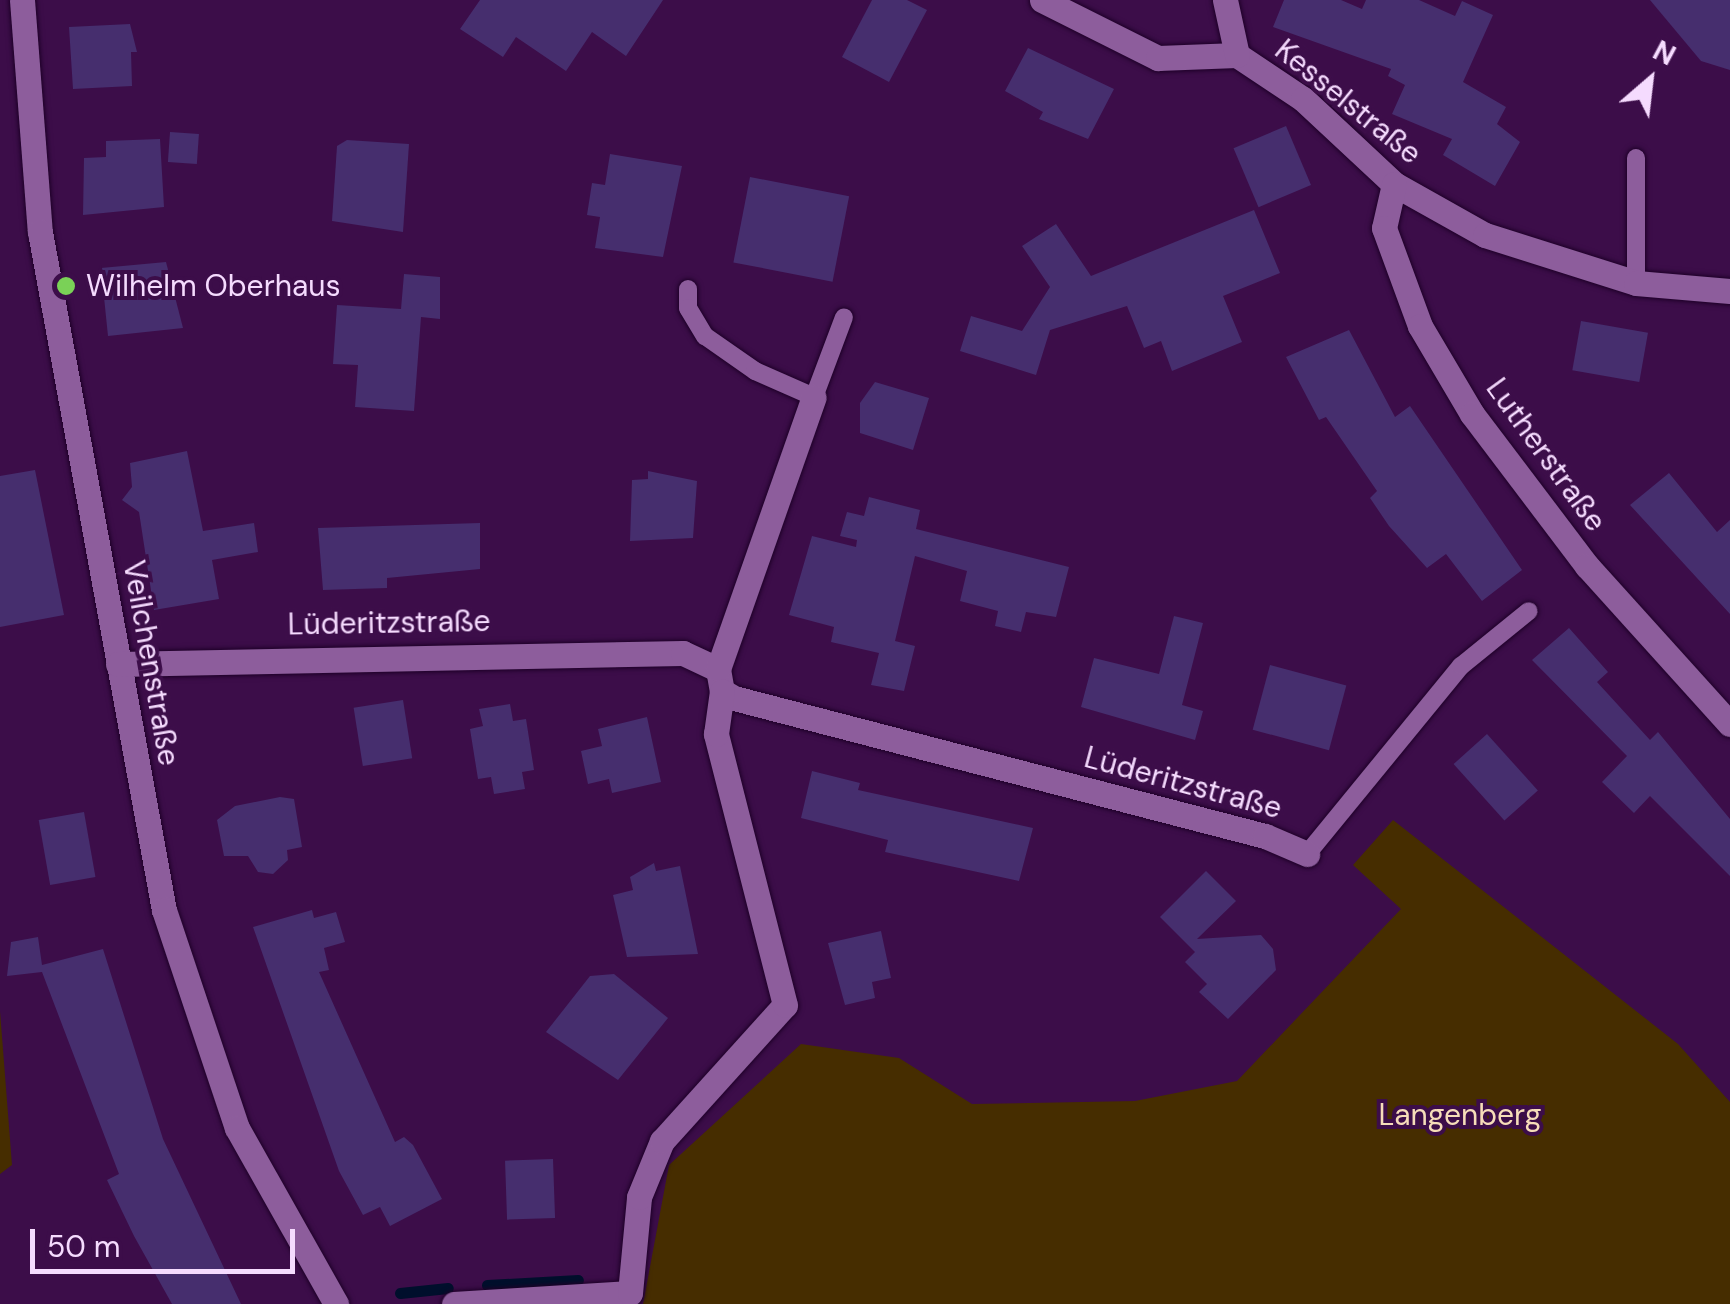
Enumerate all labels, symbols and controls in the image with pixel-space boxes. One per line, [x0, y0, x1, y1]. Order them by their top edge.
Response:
north arrow [1600, 30, 1700, 130]
street label: Kesselstraße [1268, 32, 1428, 172]
text: N [1647, 32, 1682, 74]
place label: Wilhelm Oberhaus [86, 268, 341, 304]
marker: Wilhelm Oberhaus [55, 275, 77, 297]
street label: Lutherstraße [1478, 372, 1614, 538]
street label: Veilchenstraße [115, 558, 187, 768]
street label: Lüderitzstraße [287, 603, 491, 643]
street label: Lüderitzstraße [1080, 739, 1286, 827]
park label: Langenberg [1378, 1097, 1542, 1133]
scale bar [35, 1209, 300, 1271]
text: 50 m [47, 1227, 121, 1266]

